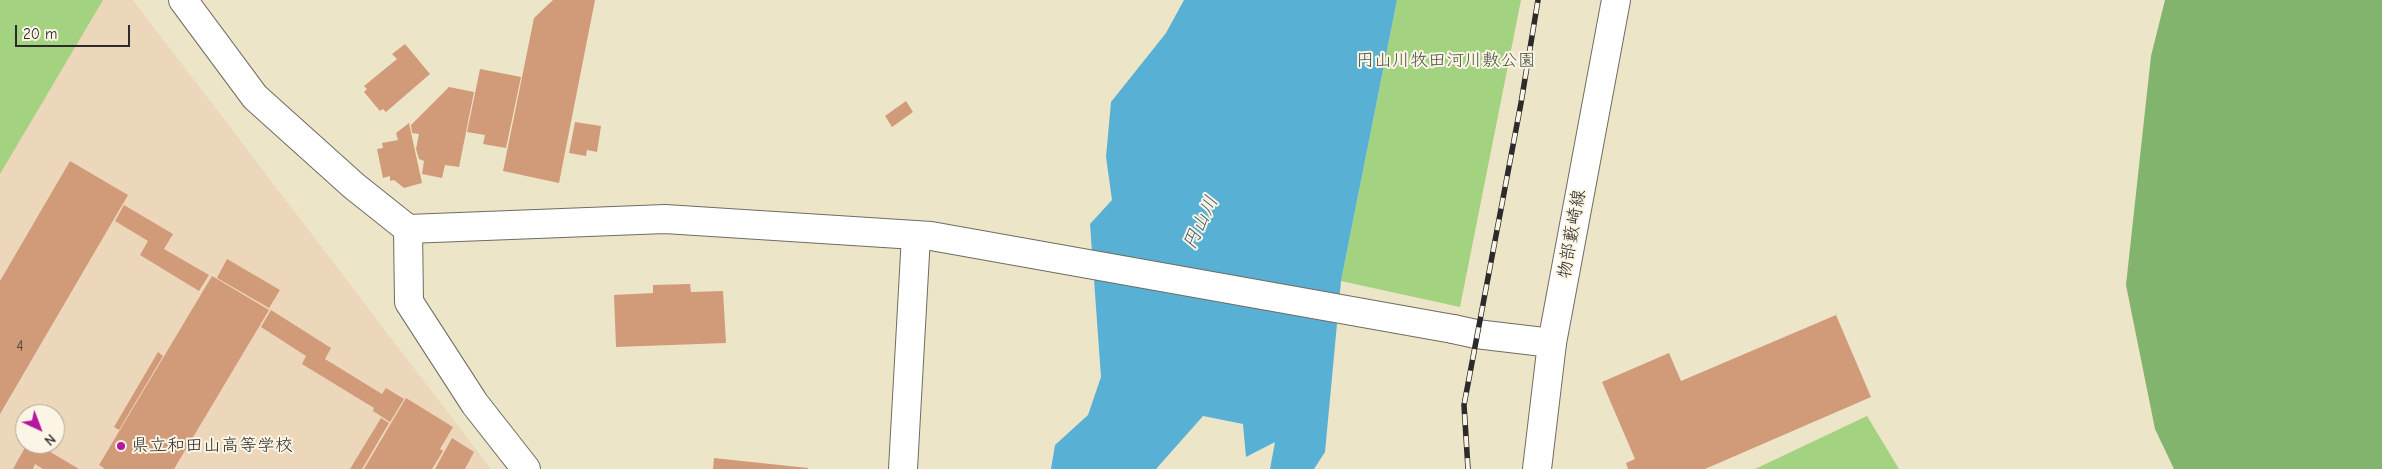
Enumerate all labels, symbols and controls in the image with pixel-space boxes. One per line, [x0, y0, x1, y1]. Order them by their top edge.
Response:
scale bar [18, 15, 132, 47]
text: 20 m [23, 25, 57, 43]
park label: 円山川牧田河川敷公園 [1356, 50, 1536, 72]
street label: 物部藪崎線 [1554, 188, 1590, 280]
water label: 円山川 [1179, 192, 1223, 254]
house number: 4 [16, 338, 24, 356]
north arrow [15, 404, 65, 454]
text: N [41, 430, 59, 449]
place label: 県立和田山高等学校 [131, 435, 293, 457]
marker: 県立和田山高等学校 [115, 440, 127, 452]

